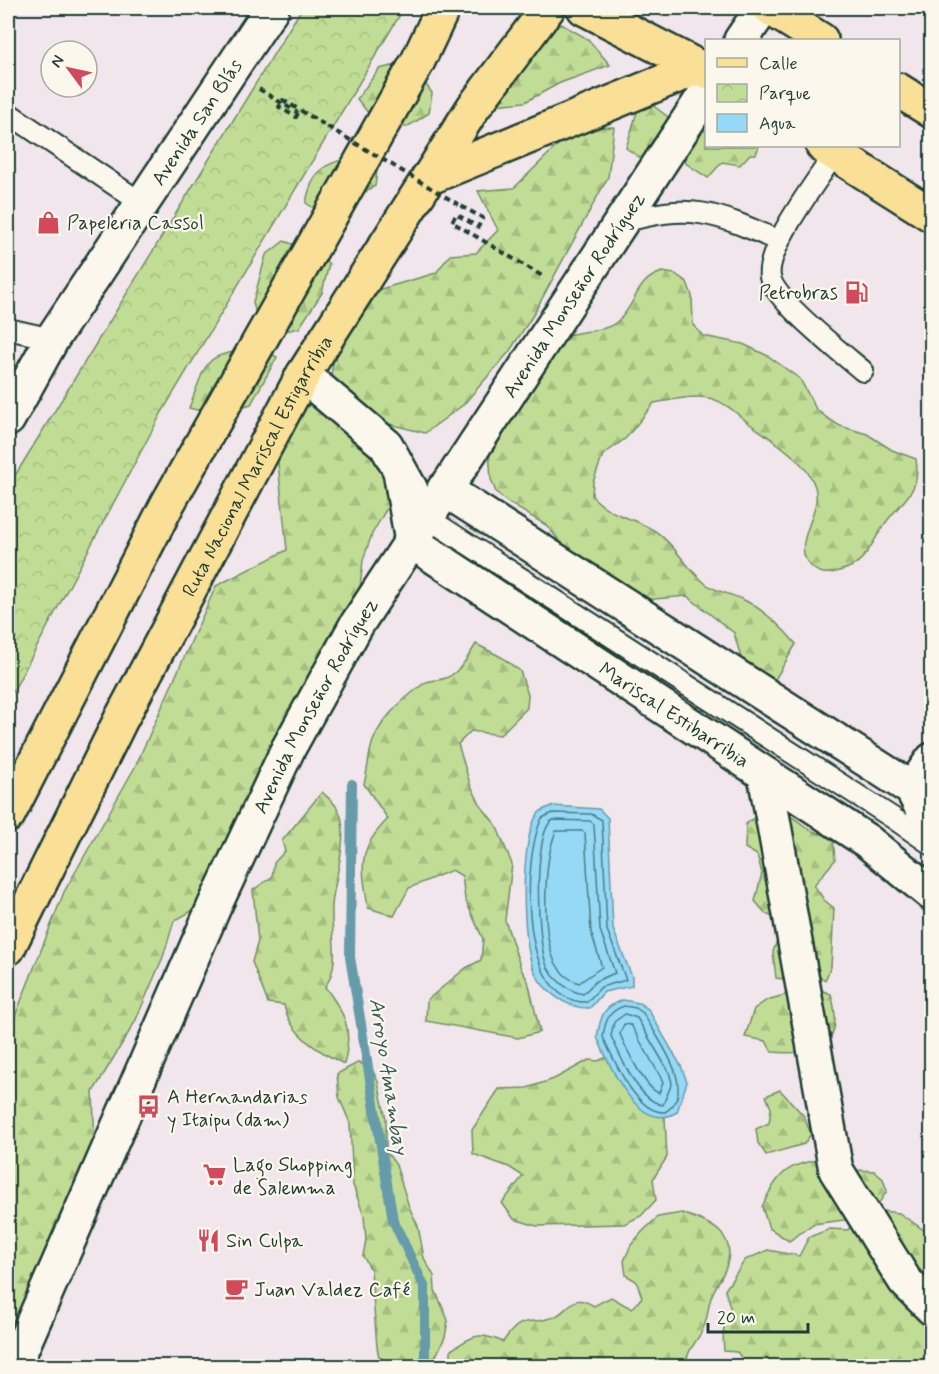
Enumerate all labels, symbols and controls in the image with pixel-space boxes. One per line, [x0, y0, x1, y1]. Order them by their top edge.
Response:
north arrow [39, 39, 99, 99]
legend [705, 39, 900, 147]
text: N [46, 51, 69, 72]
text: Calle [759, 52, 798, 76]
street label: Avenida San Blás [146, 54, 249, 191]
text: Parque [759, 82, 811, 106]
text: Agua [759, 112, 796, 136]
street label: Avenida Monseñor Rodríguez [497, 187, 652, 404]
shop icon: Papeleria Cassol [36, 209, 62, 235]
place label: Papeleria Cassol [67, 210, 204, 237]
fuel station icon: Petrobras [843, 279, 869, 305]
place label: Petrobras [759, 280, 838, 307]
street label: Ruta Nacional Mariscal Estigarribia [176, 330, 340, 602]
street label: Avenida Monseñor Rodríguez [248, 593, 385, 818]
street label: Mariscal Estibarribia [593, 656, 754, 775]
water label: Arroyo Amambay [362, 996, 415, 1158]
place label: A Hernandarias y Itaipu (dam) [167, 1084, 308, 1134]
bus stop icon: A Hernandarias y Itaipu (dam) [136, 1094, 162, 1120]
place label: Lago Shopping de Salemma [233, 1152, 353, 1202]
supermarket icon: Lago Shopping de Salemma [202, 1162, 228, 1188]
restaurant icon: Sin Culpa [195, 1227, 221, 1253]
place label: Sin Culpa [226, 1228, 304, 1255]
cafe icon: Juan Valdez Café [223, 1276, 249, 1302]
place label: Juan Valdez Café [254, 1277, 410, 1304]
scale bar [708, 1296, 808, 1334]
text: 20 m [717, 1306, 755, 1330]

